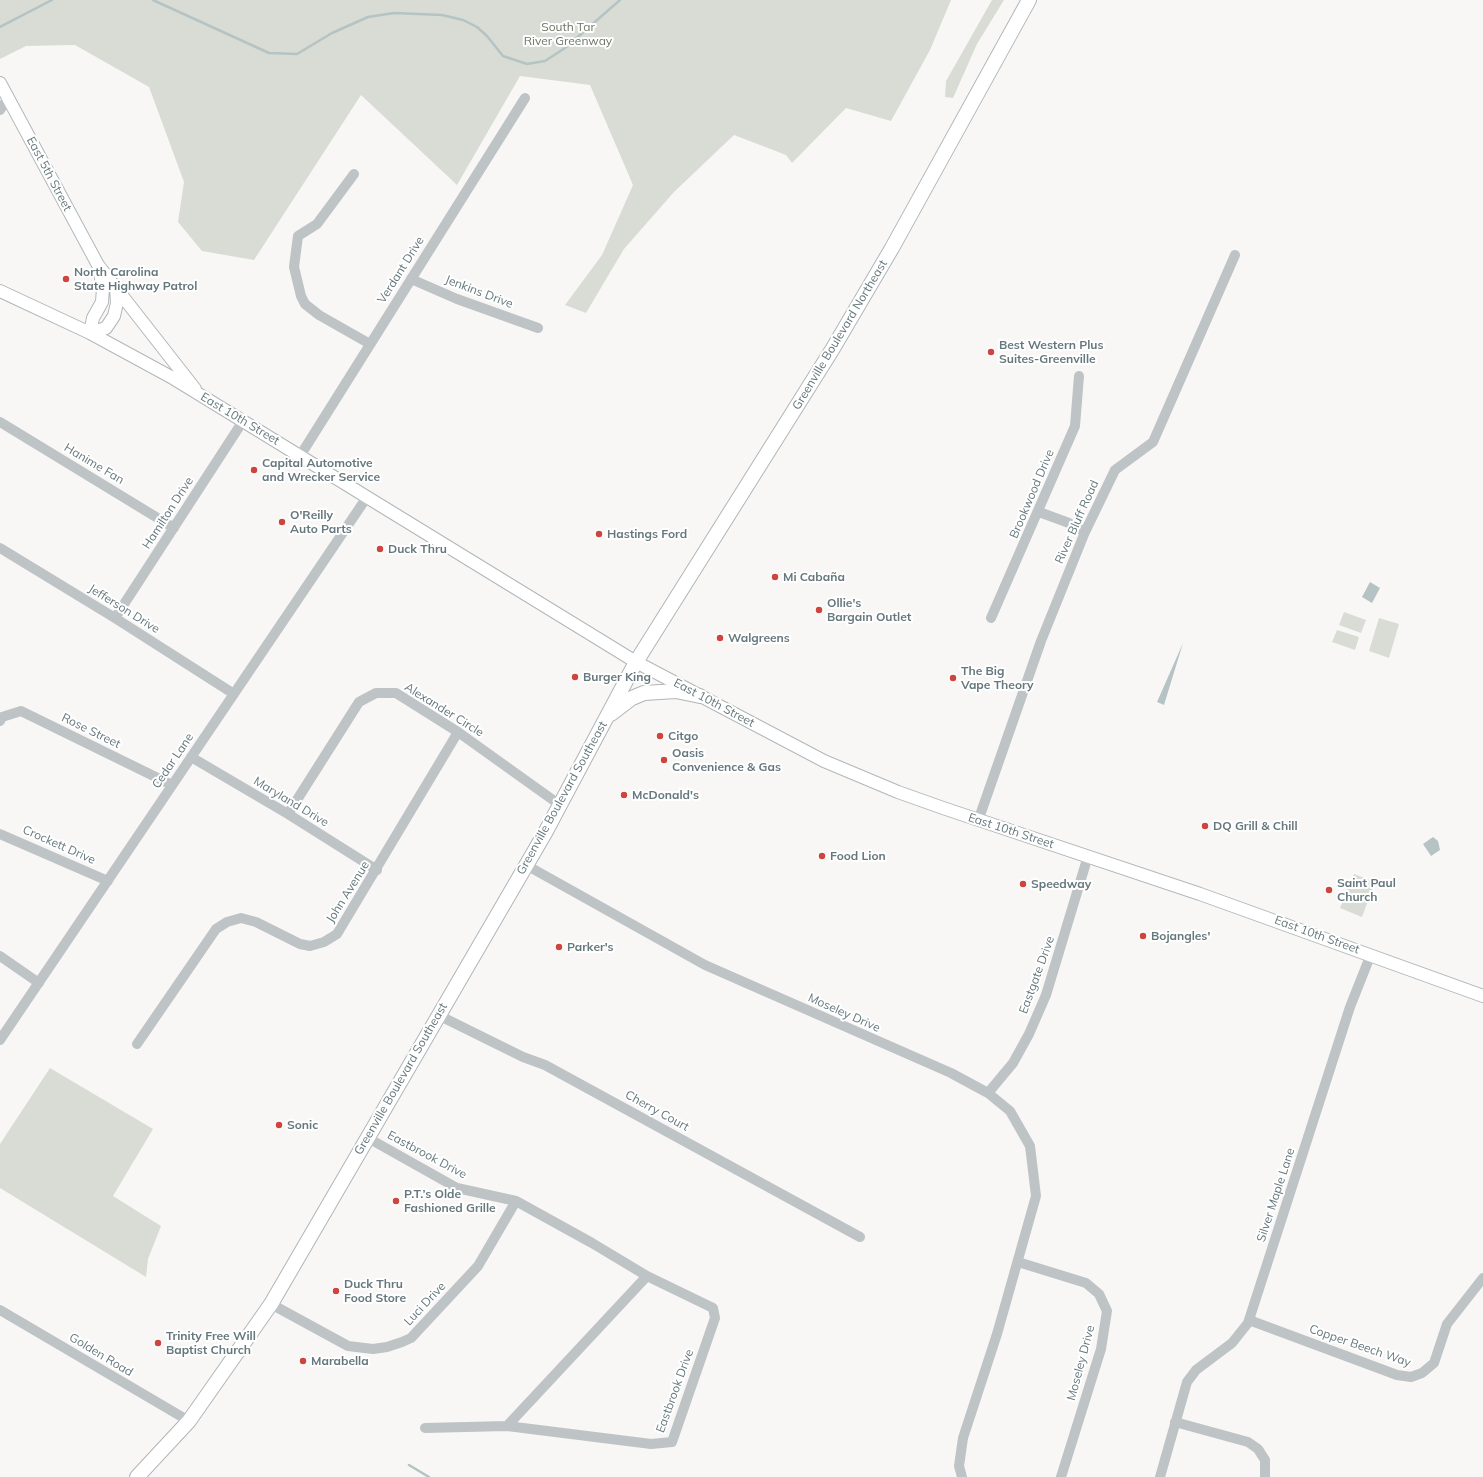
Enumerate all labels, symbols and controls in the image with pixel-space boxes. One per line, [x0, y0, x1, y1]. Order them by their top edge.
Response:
park label: South Tar River Greenway [524, 20, 612, 48]
street label: East 5th Street [23, 134, 75, 214]
street label: Verdant Drive [375, 234, 427, 306]
street label: Greenville Boulevard Northeast [789, 257, 891, 413]
place label: North Carolina State Highway Patrol [74, 265, 197, 293]
street label: Jenkins Drive [443, 272, 515, 312]
marker: North Carolina State Highway Patrol [61, 274, 71, 284]
place label: Best Western Plus Suites-Greenville [999, 338, 1103, 366]
marker: Best Western Plus Suites-Greenville [986, 347, 996, 357]
street label: East 10th Street [198, 390, 282, 448]
street label: Hanime Fan [61, 441, 127, 487]
street label: Brookwood Drive [1007, 447, 1057, 541]
place label: Capital Automotive and Wrecker Service [262, 456, 380, 484]
marker: Capital Automotive and Wrecker Service [249, 465, 259, 475]
street label: Hamilton Drive [139, 474, 197, 552]
street label: River Bluff Road [1052, 478, 1102, 566]
place label: O'Reilly Auto Parts [290, 508, 352, 536]
marker: O'Reilly Auto Parts [277, 517, 287, 527]
place label: Hastings Ford [607, 527, 687, 541]
marker: Hastings Ford [594, 529, 604, 539]
place label: Duck Thru [388, 542, 447, 556]
marker: Duck Thru [375, 544, 385, 554]
place label: Mi Cabaña [783, 570, 845, 584]
marker: Mi Cabaña [770, 572, 780, 582]
street label: Jefferson Drive [86, 581, 162, 637]
place label: Ollie's Bargain Outlet [827, 596, 911, 624]
marker: Ollie's Bargain Outlet [814, 605, 824, 615]
place label: Walgreens [728, 631, 790, 645]
marker: Walgreens [715, 633, 725, 643]
place label: The Big Vape Theory [961, 664, 1034, 692]
place label: Burger King [583, 670, 651, 684]
marker: Burger King [570, 672, 580, 682]
marker: The Big Vape Theory [948, 673, 958, 683]
street label: East 10th Street [671, 676, 757, 730]
street label: Alexander Circle [402, 680, 486, 740]
street label: Rose Street [59, 711, 123, 751]
street label: Greenville Boulevard Southeast [514, 719, 610, 877]
place label: Citgo [668, 729, 698, 743]
street label: Cedar Lane [149, 731, 197, 791]
marker: Citgo [655, 731, 665, 741]
place label: Oasis Convenience & Gas [672, 746, 781, 774]
marker: Oasis Convenience & Gas [659, 755, 669, 765]
street label: Maryland Drive [251, 774, 331, 830]
place label: McDonald's [632, 788, 699, 802]
marker: McDonald's [619, 790, 629, 800]
street label: East 10th Street [966, 810, 1056, 852]
place label: DQ Grill & Chill [1213, 819, 1298, 833]
marker: DQ Grill & Chill [1200, 821, 1210, 831]
street label: Crockett Drive [20, 823, 98, 867]
place label: Food Lion [830, 849, 886, 863]
marker: Food Lion [817, 851, 827, 861]
street label: John Avenue [323, 859, 373, 925]
place label: Saint Paul Church [1337, 876, 1396, 904]
place label: Speedway [1031, 877, 1091, 891]
marker: Speedway [1018, 879, 1028, 889]
marker: Saint Paul Church [1324, 885, 1334, 895]
street label: East 10th Street [1273, 913, 1361, 957]
place label: Bojangles' [1151, 929, 1210, 943]
marker: Bojangles' [1138, 931, 1148, 941]
street label: Eastgate Drive [1016, 934, 1058, 1016]
place label: Parker's [567, 940, 614, 954]
marker: Parker's [554, 942, 564, 952]
street label: Moseley Drive [806, 991, 882, 1035]
street label: Greenville Boulevard Southeast [351, 1000, 451, 1158]
street label: Cherry Court [623, 1088, 691, 1134]
place label: Sonic [287, 1118, 318, 1132]
marker: Sonic [274, 1120, 284, 1130]
street label: Eastbrook Drive [385, 1128, 469, 1182]
street label: Silver Maple Lane [1254, 1146, 1298, 1244]
place label: P.T.’s Olde Fashioned Grille [404, 1187, 496, 1215]
marker: P.T.’s Olde Fashioned Grille [391, 1196, 401, 1206]
place label: Duck Thru Food Store [344, 1277, 406, 1305]
street label: Luci Drive [401, 1279, 449, 1329]
marker: Duck Thru Food Store [331, 1286, 341, 1296]
street label: Copper Beech Way [1307, 1322, 1413, 1370]
street label: Moseley Drive [1064, 1324, 1098, 1402]
place label: Trinity Free Will Baptist Church [166, 1329, 256, 1357]
street label: Golden Road [67, 1330, 135, 1380]
marker: Trinity Free Will Baptist Church [153, 1338, 163, 1348]
street label: Eastbrook Drive [653, 1347, 697, 1435]
place label: Marabella [311, 1354, 369, 1368]
marker: Marabella [298, 1356, 308, 1366]

